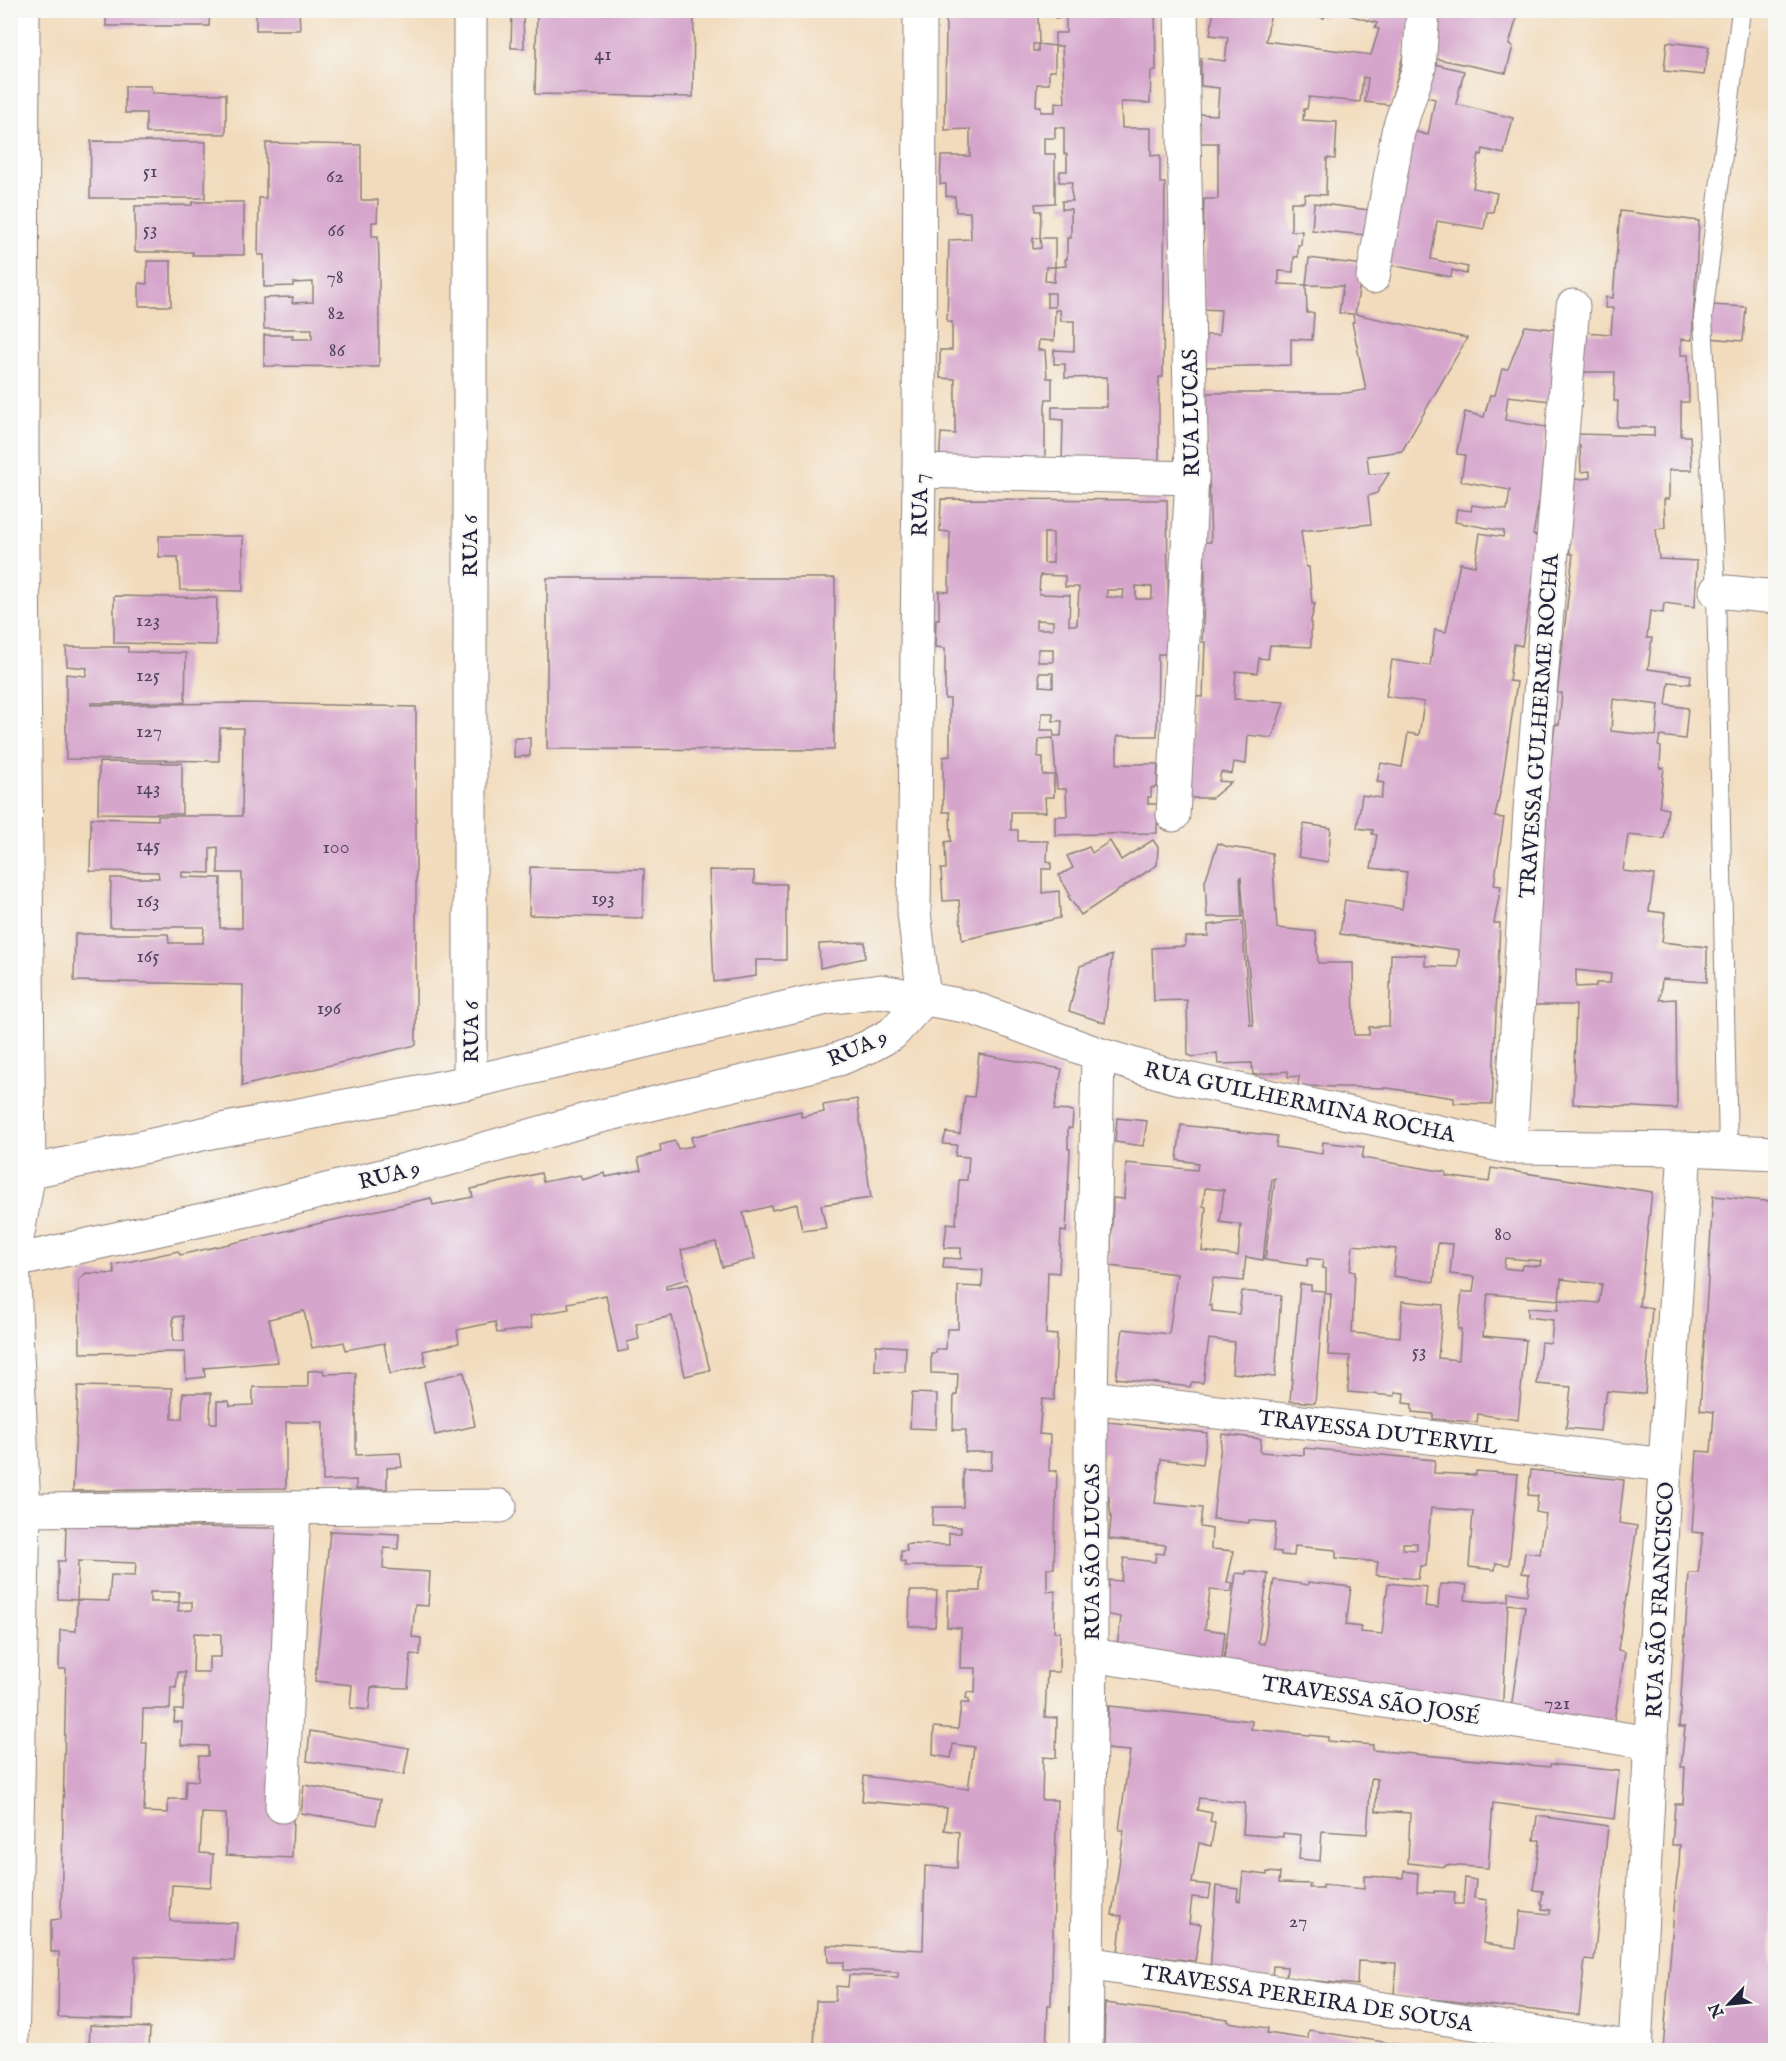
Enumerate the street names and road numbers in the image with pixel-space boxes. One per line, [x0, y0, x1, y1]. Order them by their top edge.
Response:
street label: RUA LUCAS [1177, 348, 1207, 477]
street label: RUA 7 [906, 473, 936, 537]
street label: RUA 6 [457, 514, 485, 577]
street label: TRAVESSA GULHERME ROCHA [1514, 552, 1566, 899]
street label: RUA 6 [458, 1000, 486, 1063]
street label: RUA 9 [823, 1024, 892, 1074]
street label: RUA GUILHERMINA ROCHA [1141, 1056, 1459, 1150]
street label: RUA 9 [356, 1155, 423, 1197]
street label: TRAVESSA DUTERVIL [1256, 1404, 1500, 1462]
street label: RUA SÃO LUCAS [1079, 1463, 1107, 1641]
street label: RUA SÃO FRANCISCO [1641, 1481, 1681, 1719]
street label: TRAVESSA SÃO JOSÉ [1259, 1670, 1482, 1732]
street label: TRAVESSA PEREIRA DE SOUSA [1139, 1959, 1476, 2039]

